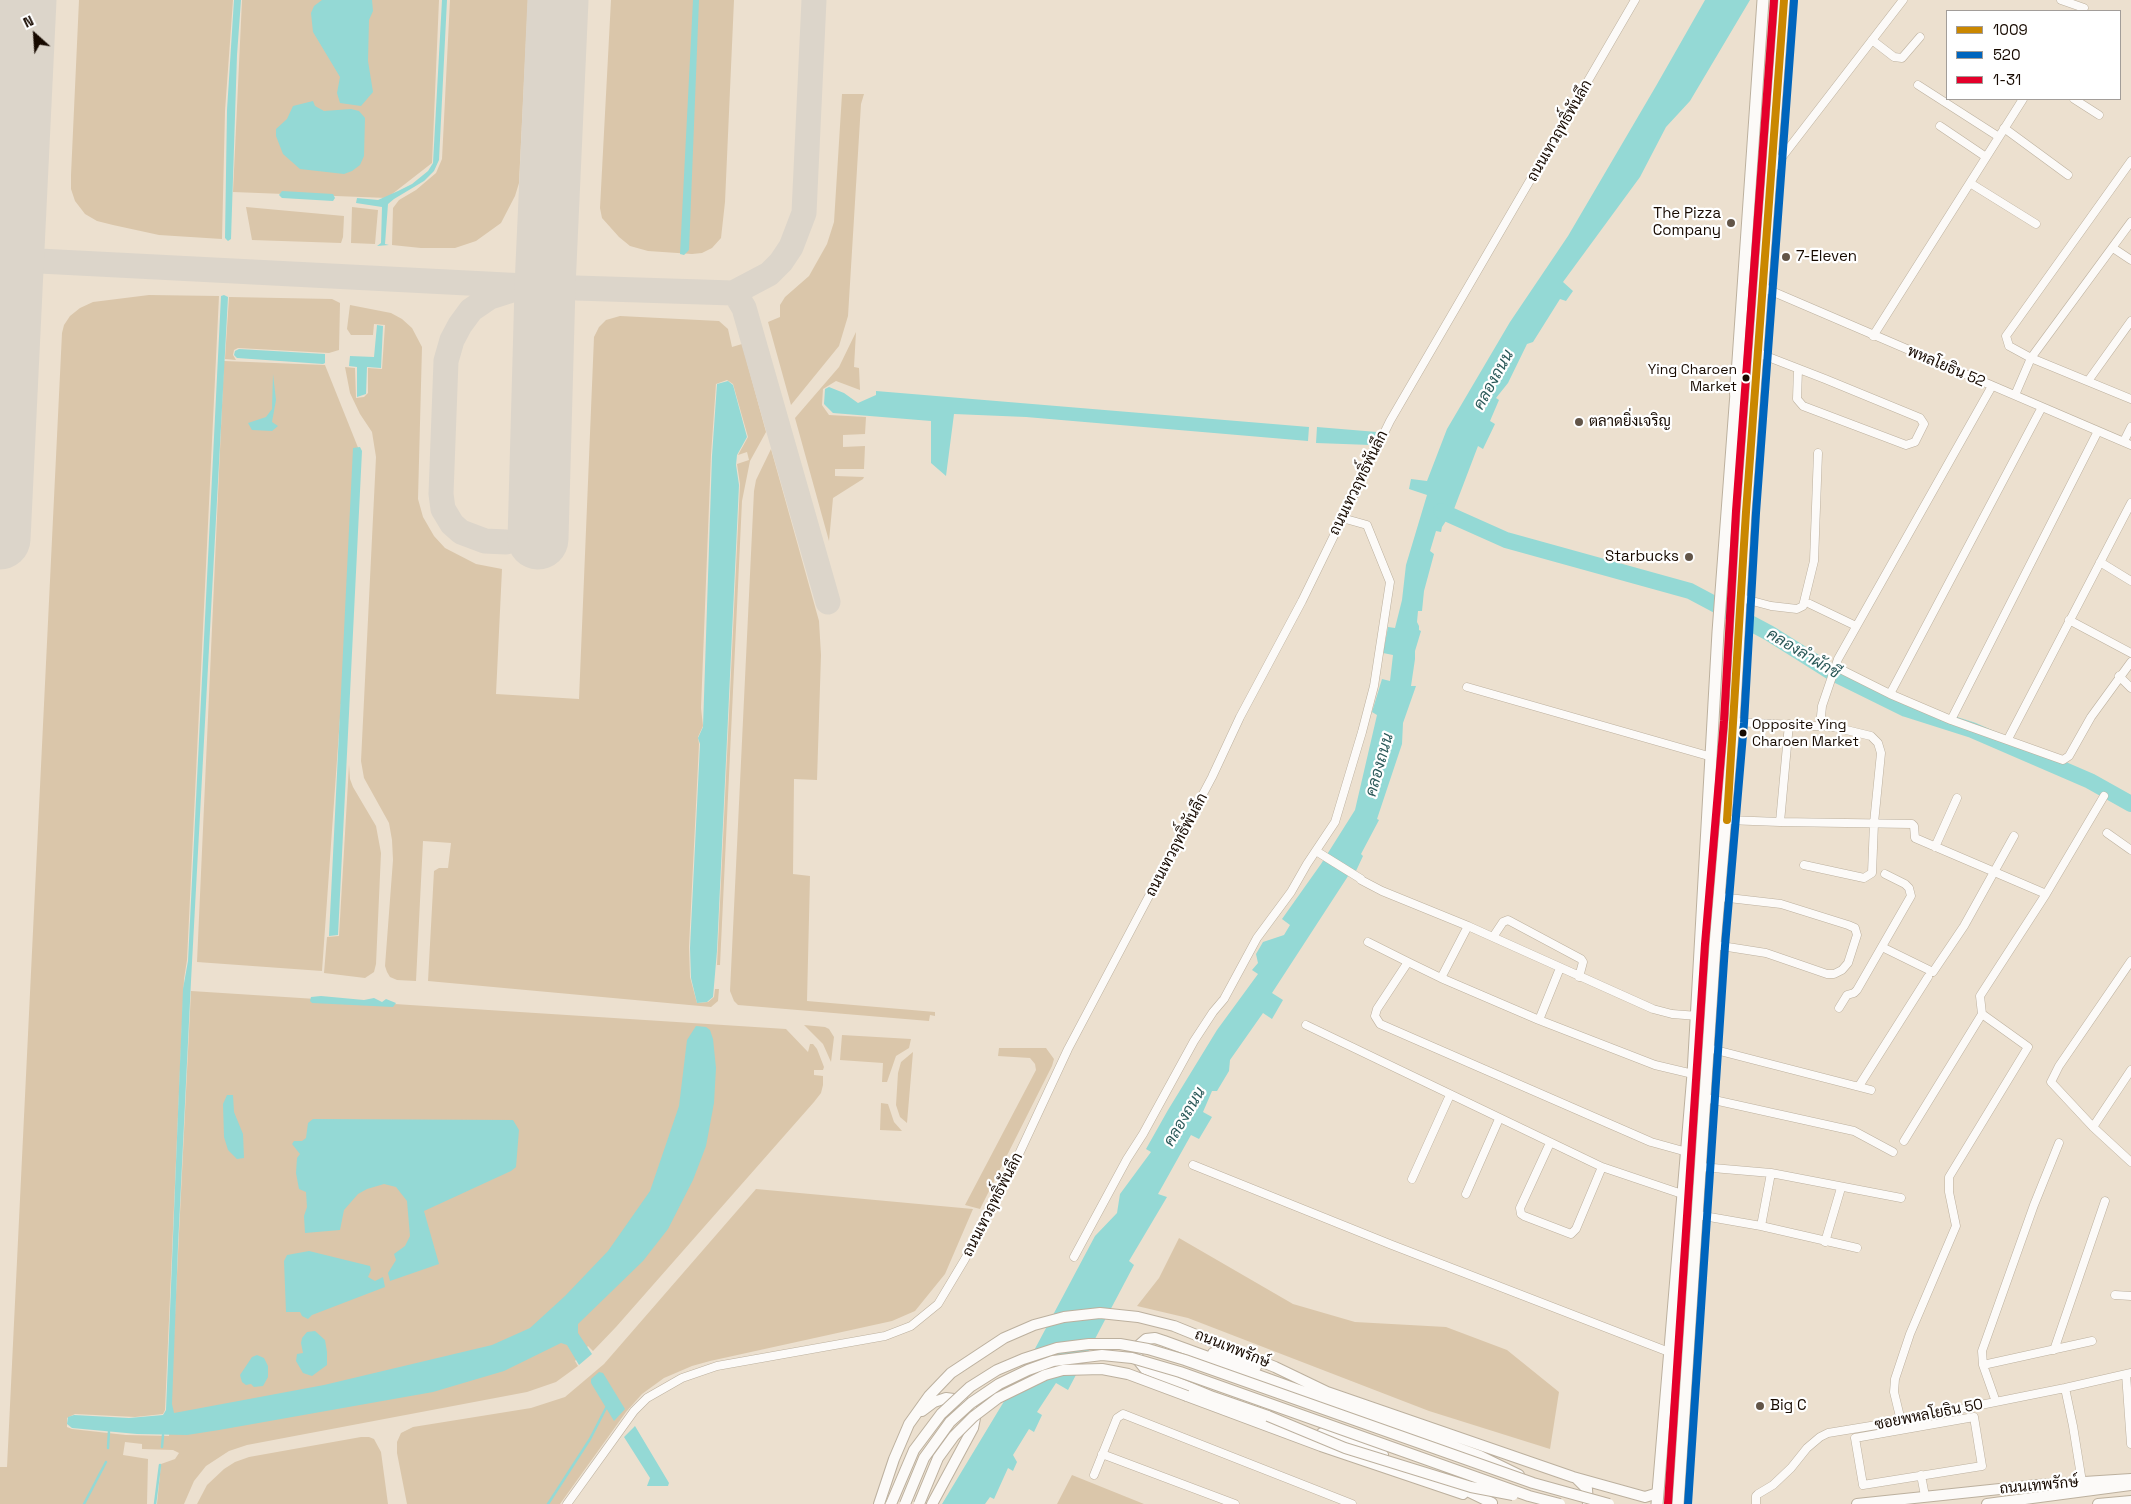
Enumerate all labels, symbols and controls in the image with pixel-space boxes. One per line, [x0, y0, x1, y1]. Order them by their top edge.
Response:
north arrow [10, 10, 60, 60]
legend [1946, 10, 2121, 100]
text: N [20, 11, 37, 32]
text: 1009 [1993, 20, 2028, 39]
text: 520 [1993, 45, 2021, 64]
text: 1-31 [1993, 70, 2021, 89]
street label: ถนนเทวฤทธิ์พันลึก [1524, 77, 1596, 185]
place label: The Pizza Company [1653, 205, 1721, 240]
marker: The Pizza Company [1725, 217, 1737, 229]
place label: 7-Eleven [1796, 248, 1857, 266]
marker: 7-Eleven [1780, 251, 1792, 263]
street label: พหลโยธิน 52 [1904, 343, 1988, 391]
water label: คลองถนน [1470, 347, 1518, 413]
place label: Ying Charoen Market [1648, 362, 1737, 394]
marker: Ying Charoen Market [1741, 373, 1751, 383]
place label: ตลาดยิ่งเจริญ [1589, 413, 1671, 431]
marker: ตลาดยิ่งเจริญ [1573, 416, 1585, 428]
street label: ถนนเทวฤทธิ์พันลึก [1326, 428, 1392, 538]
place label: Starbucks [1605, 548, 1679, 566]
marker: Starbucks [1683, 551, 1695, 563]
water label: คลองลำผักชี [1763, 625, 1843, 683]
place label: Opposite Ying Charoen Market [1752, 717, 1859, 750]
marker: Opposite Ying Charoen Market [1738, 728, 1748, 738]
water label: คลองถนน [1362, 731, 1398, 799]
street label: ถนนเทวฤทธิ์พันลึก [1142, 790, 1212, 900]
water label: คลองถนน [1160, 1084, 1210, 1150]
street label: ถนนเทวฤทธิ์พันลึก [959, 1150, 1027, 1260]
street label: ถนนเทพรักษ์ [1192, 1326, 1272, 1372]
street label: ซอยพหลโยธิน 50 [1873, 1396, 1985, 1434]
place label: Big C [1770, 1397, 1807, 1415]
marker: Big C [1754, 1400, 1766, 1412]
street label: ถนนเทพรักษ์ [1999, 1474, 2079, 1498]

